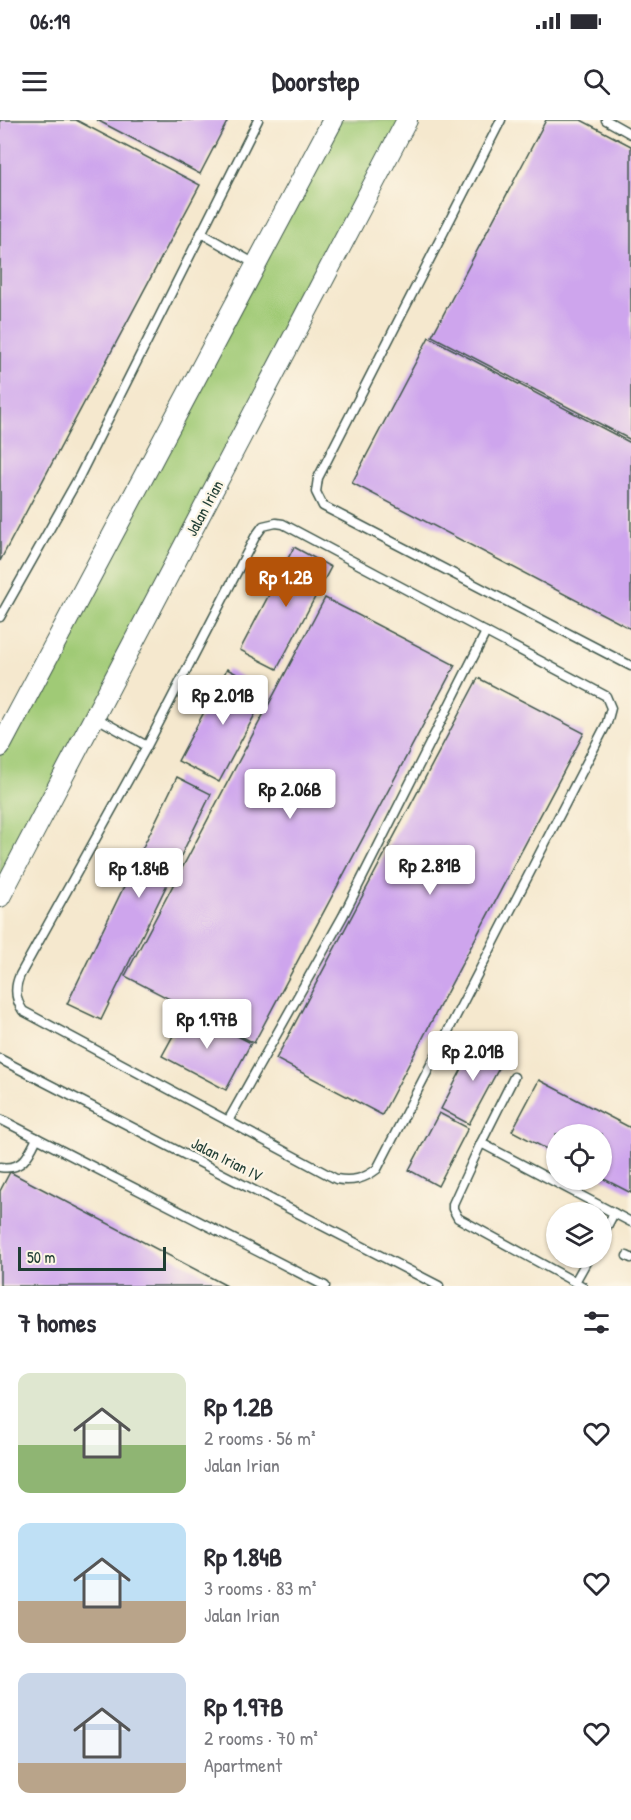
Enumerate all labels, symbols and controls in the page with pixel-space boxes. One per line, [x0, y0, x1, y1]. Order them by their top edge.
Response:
text: 06:19 [30, 6, 70, 36]
text: Doorstep [272, 63, 359, 99]
icon: menu [18, 65, 51, 98]
icon: search [580, 65, 613, 98]
street label: Jalan Irian [180, 476, 228, 540]
pin: Rp 1.2B [231, 557, 341, 608]
text: Rp 1.2B [259, 563, 313, 590]
pin: Rp 2.01B [161, 675, 285, 726]
text: Rp 2.01B [192, 681, 254, 708]
pin: Rp 2.06B [228, 769, 352, 820]
text: Rp 2.06B [259, 775, 321, 802]
pin: Rp 2.81B [368, 845, 492, 896]
pin: Rp 1.84B [77, 848, 201, 899]
text: Rp 2.81B [399, 851, 461, 878]
text: Rp 1.84B [109, 854, 169, 881]
pin: Rp 1.97B [145, 999, 269, 1050]
text: Rp 1.97B [176, 1005, 238, 1032]
pin: Rp 2.01B [411, 1031, 535, 1082]
text: Rp 2.01B [442, 1037, 504, 1064]
map controls [546, 1124, 612, 1268]
button: locate [546, 1124, 612, 1190]
street label: Jalan Irian IV [188, 1132, 266, 1186]
button: layers [546, 1202, 612, 1268]
scale bar [18, 1244, 166, 1272]
text: 50 m [27, 1246, 56, 1268]
text: 7 homes [18, 1305, 96, 1340]
icon: filters [580, 1306, 613, 1339]
text: Rp 1.2B [204, 1389, 273, 1424]
icon: home [66, 1397, 138, 1469]
icon: heart [580, 1417, 613, 1450]
text: 2 rooms · 56 m² [204, 1424, 316, 1451]
text: Jalan Irian [204, 1451, 280, 1478]
text: Rp 1.84B [204, 1539, 282, 1574]
icon: home [66, 1547, 138, 1619]
icon: heart [580, 1567, 613, 1600]
text: 3 rooms · 83 m² [204, 1574, 316, 1601]
text: Jalan Irian [204, 1601, 280, 1628]
text: Rp 1.97B [204, 1689, 284, 1724]
icon: home [66, 1697, 138, 1769]
icon: heart [580, 1717, 613, 1750]
text: 2 rooms · 70 m² [204, 1724, 318, 1751]
text: Apartment [204, 1751, 282, 1778]

